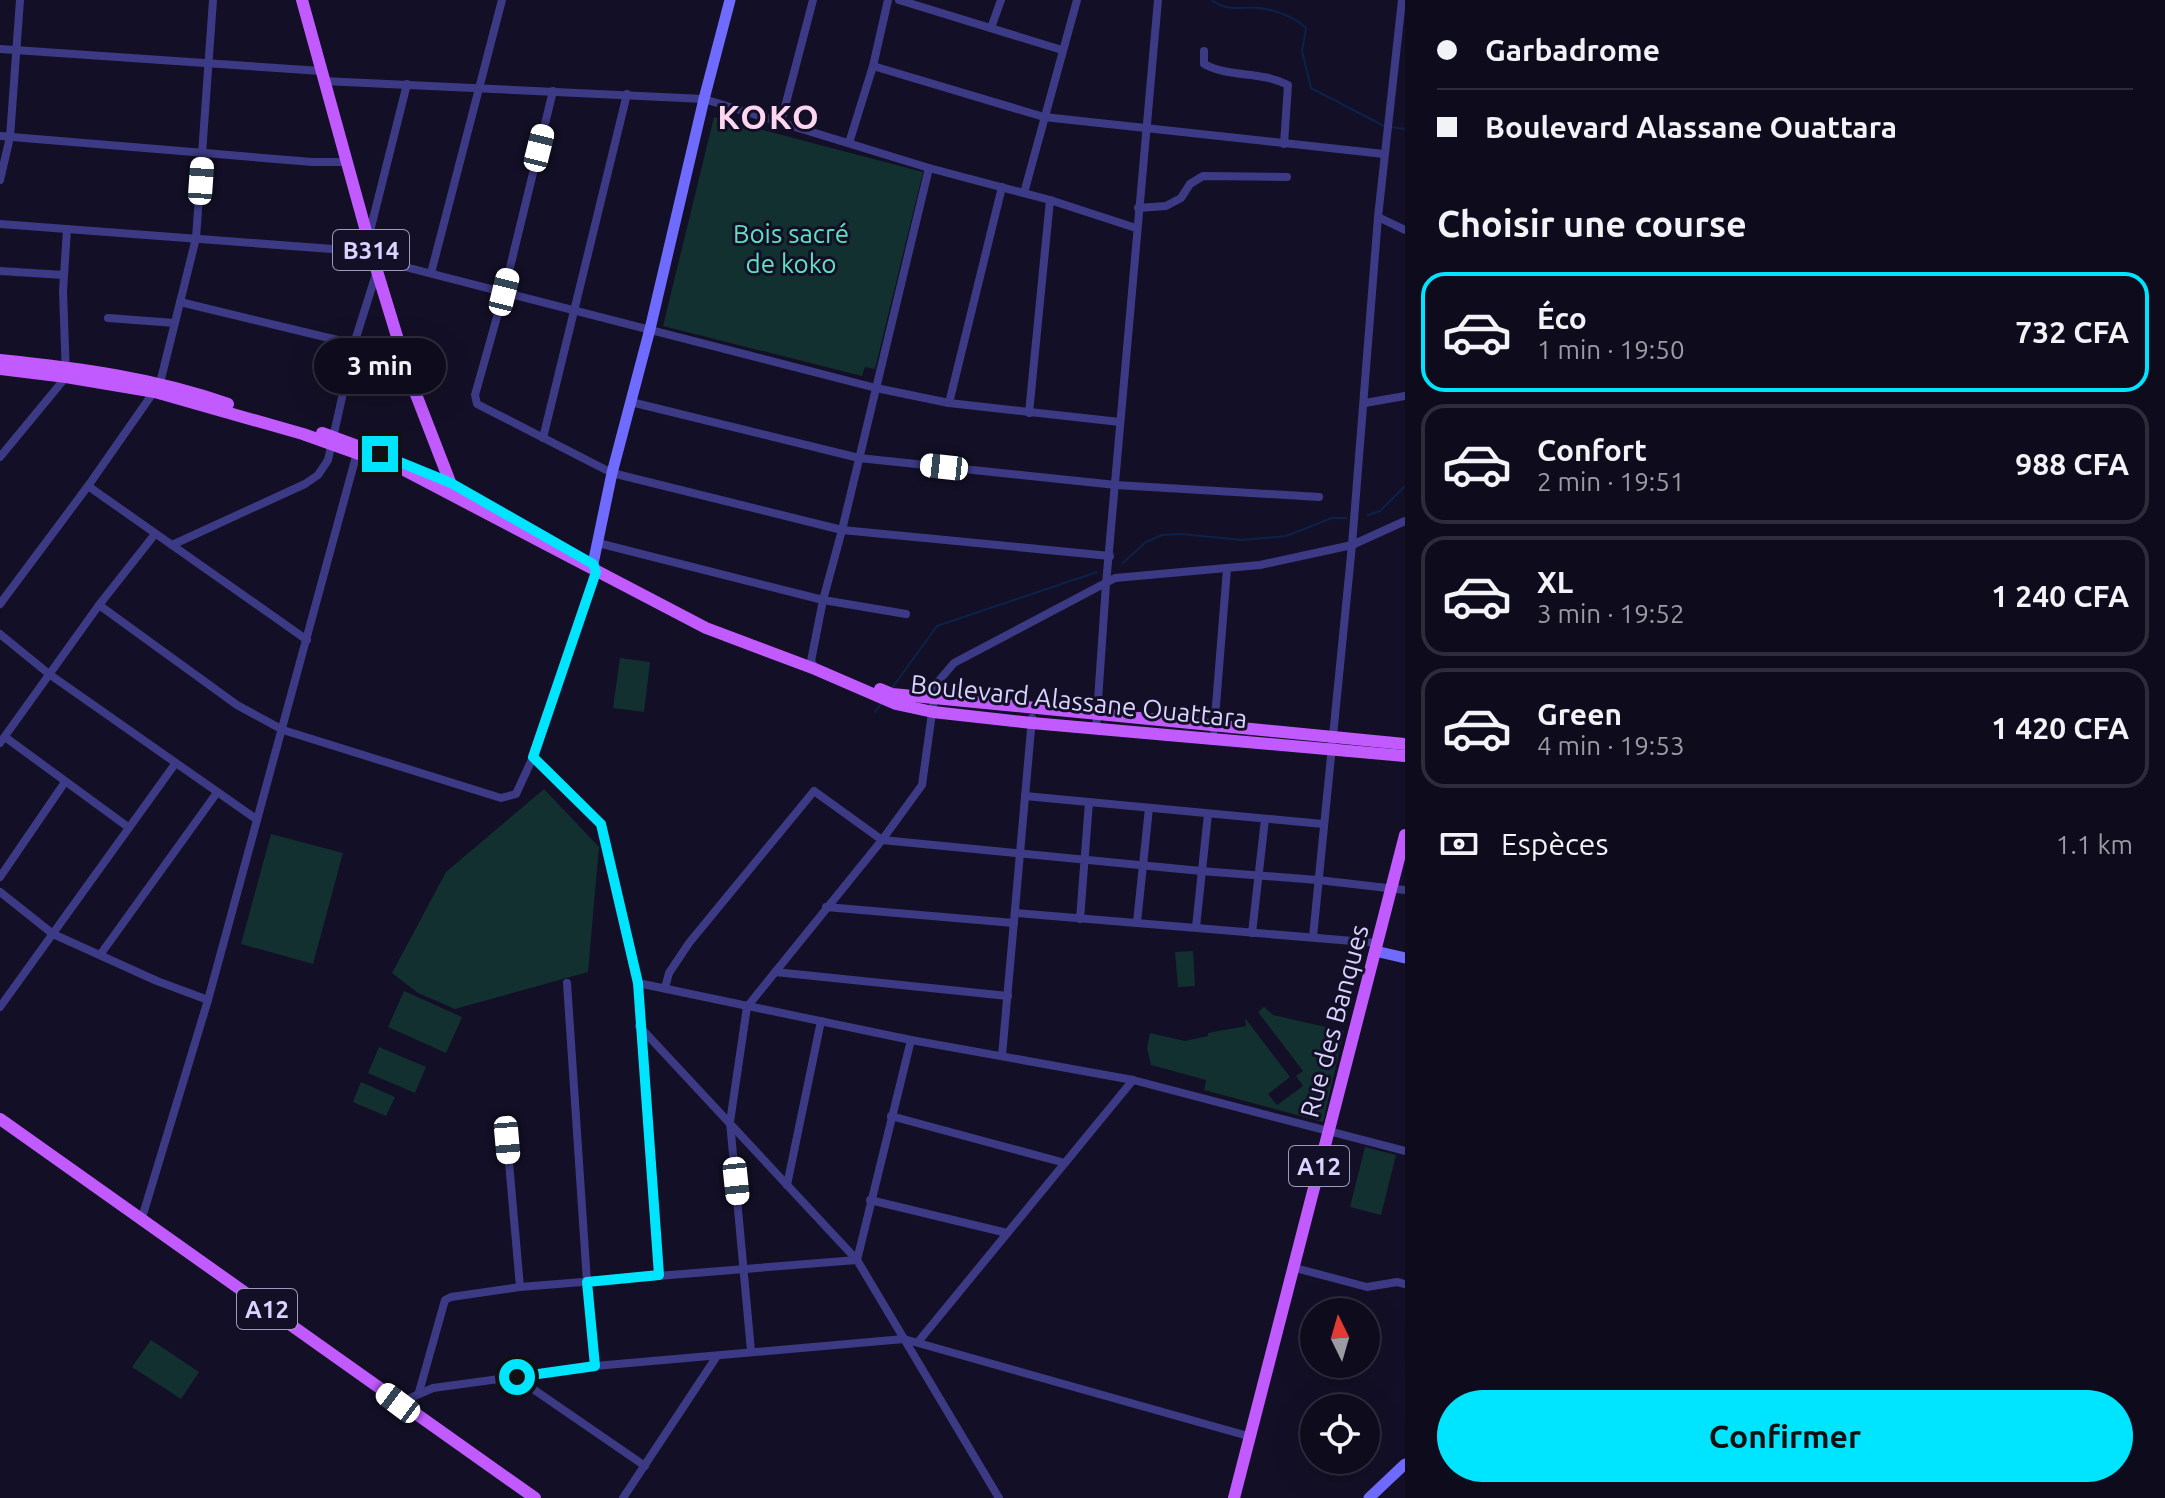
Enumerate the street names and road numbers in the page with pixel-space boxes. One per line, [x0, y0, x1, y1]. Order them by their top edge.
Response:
road number: B314 [333, 230, 409, 270]
street label: Boulevard Alassane Ouattara [909, 669, 1249, 733]
street label: Rue des Banques [1294, 921, 1374, 1121]
road number: A12 [1289, 1146, 1349, 1186]
road number: A12 [237, 1289, 297, 1329]

